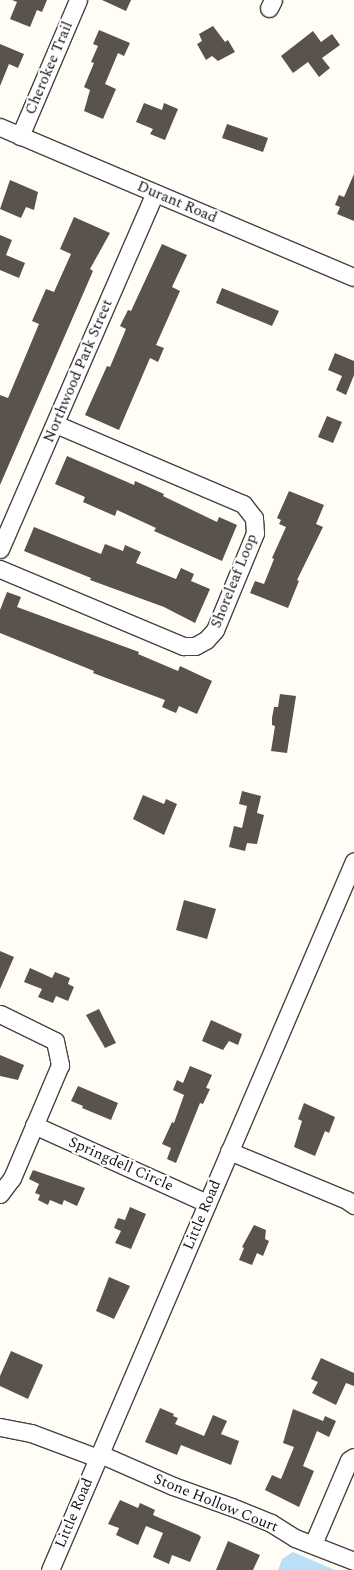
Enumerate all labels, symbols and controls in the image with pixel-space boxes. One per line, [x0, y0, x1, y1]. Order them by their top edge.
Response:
street label: Cherokee Trail [21, 19, 77, 117]
street label: Durant Road [134, 177, 220, 227]
street label: Northwood Park Street [40, 297, 116, 445]
street label: Shoreleaf Loop [207, 531, 261, 631]
street label: Springdell Circle [66, 1133, 176, 1195]
street label: Little Road [179, 1177, 225, 1253]
street label: Stone Hollow Court [151, 1470, 281, 1536]
street label: Little Road [51, 1475, 97, 1551]

